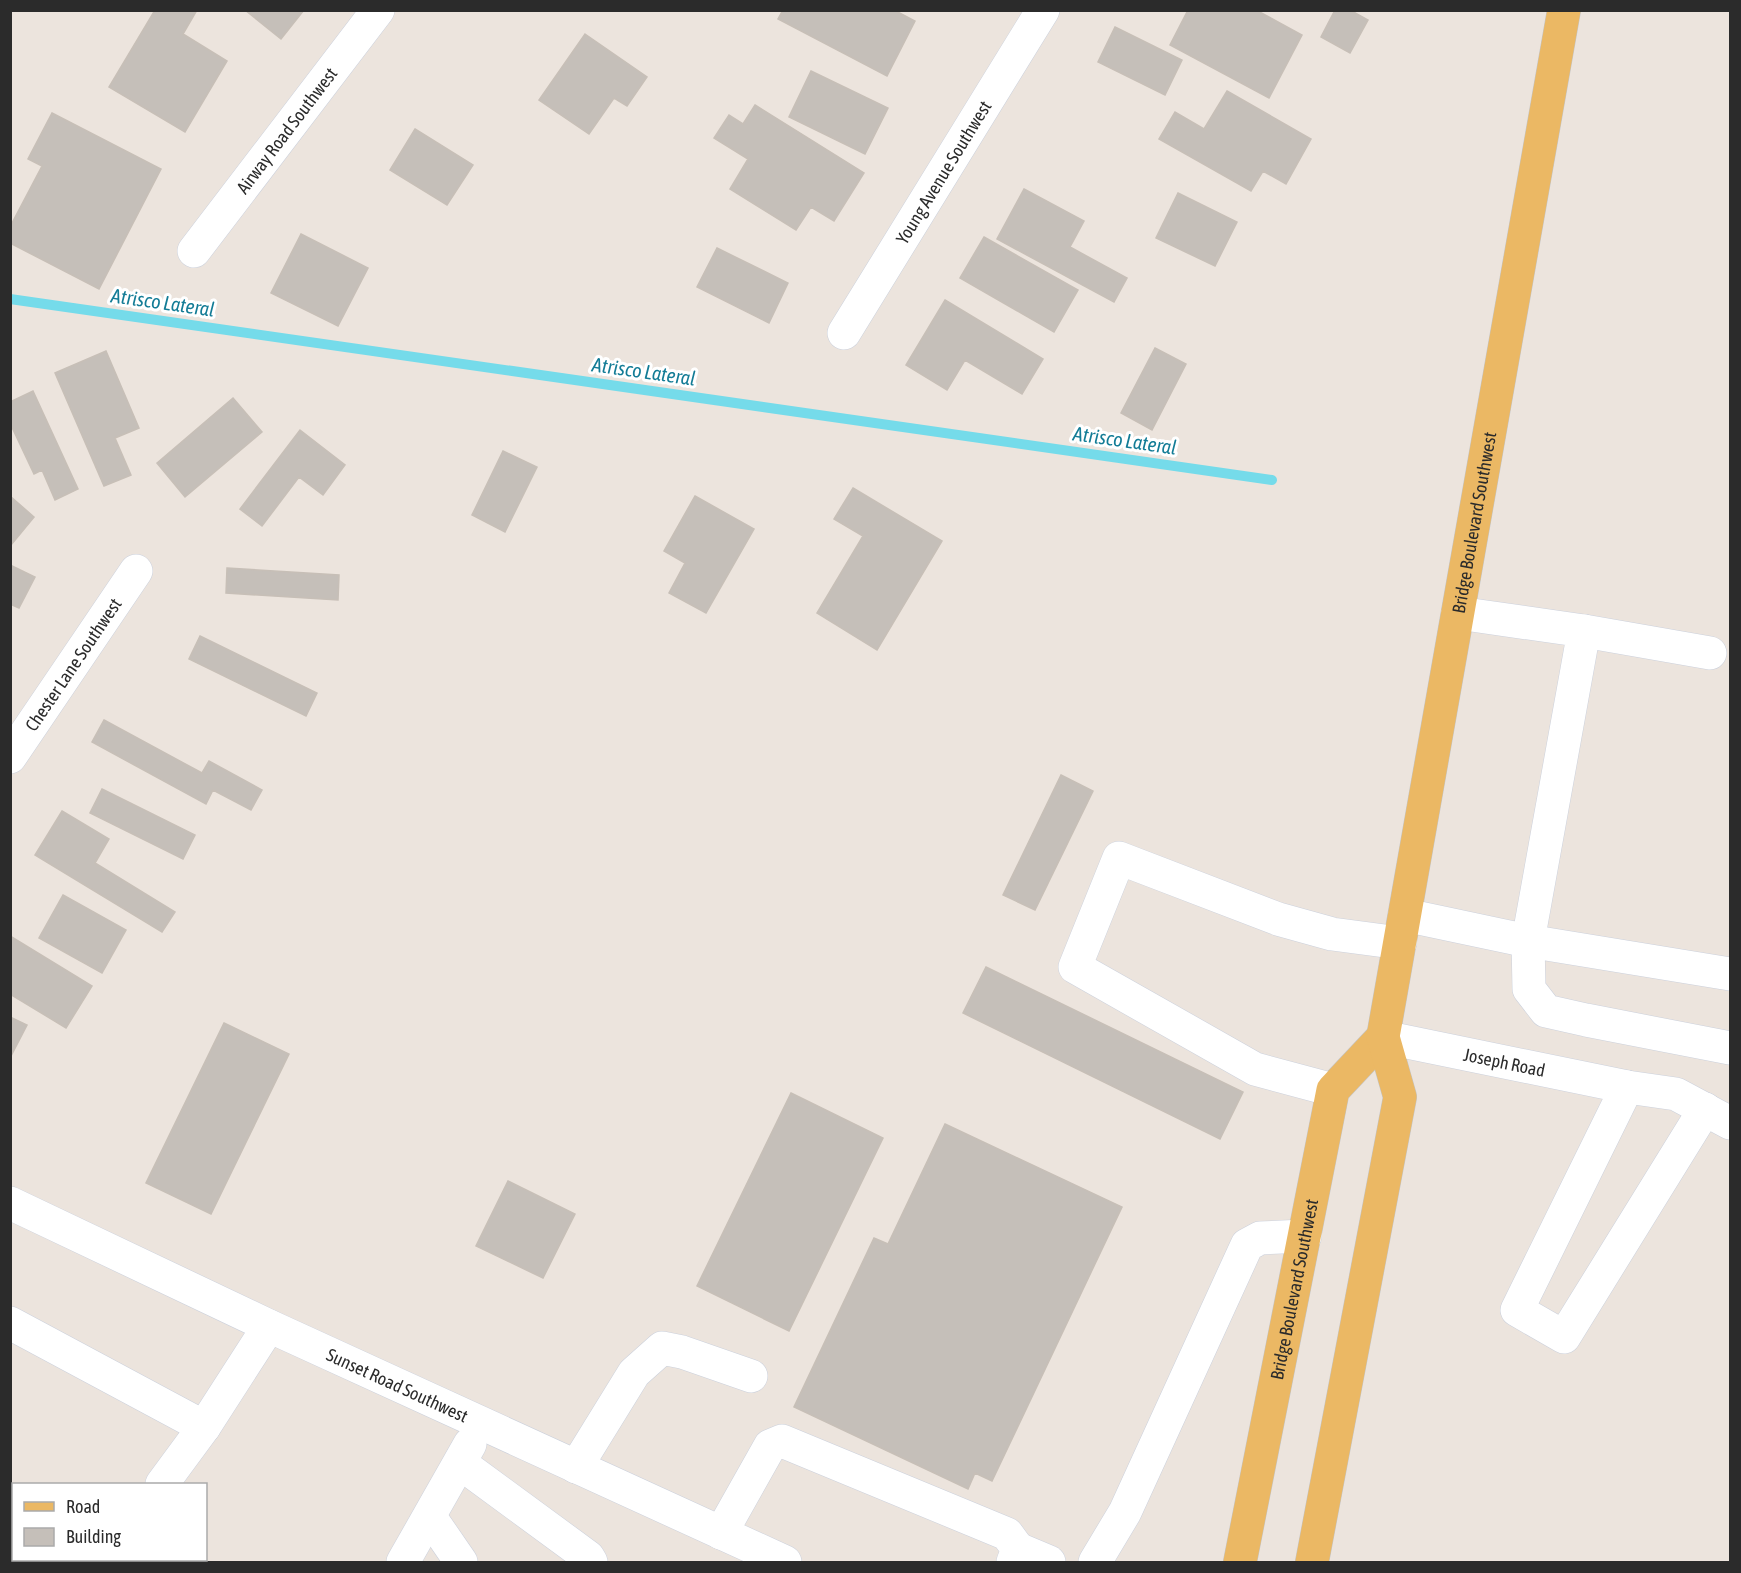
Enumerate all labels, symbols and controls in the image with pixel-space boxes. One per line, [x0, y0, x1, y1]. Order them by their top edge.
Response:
street label: Airway Road Southwest [231, 63, 341, 197]
street label: Young Avenue Southwest [891, 97, 995, 248]
water label: Atrisco Lateral [109, 283, 216, 321]
water label: Atrisco Lateral [590, 352, 697, 390]
water label: Atrisco Lateral [1071, 421, 1178, 459]
street label: Bridge Boulevard Southwest [1447, 430, 1500, 615]
street label: Chester Lane Southwest [20, 594, 125, 735]
street label: Joseph Road [1462, 1043, 1547, 1081]
street label: Bridge Boulevard Southwest [1266, 1197, 1322, 1381]
street label: Sunset Road Southwest [324, 1343, 471, 1426]
legend [12, 1483, 207, 1561]
text: Road [66, 1496, 100, 1517]
text: Building [66, 1526, 121, 1547]

